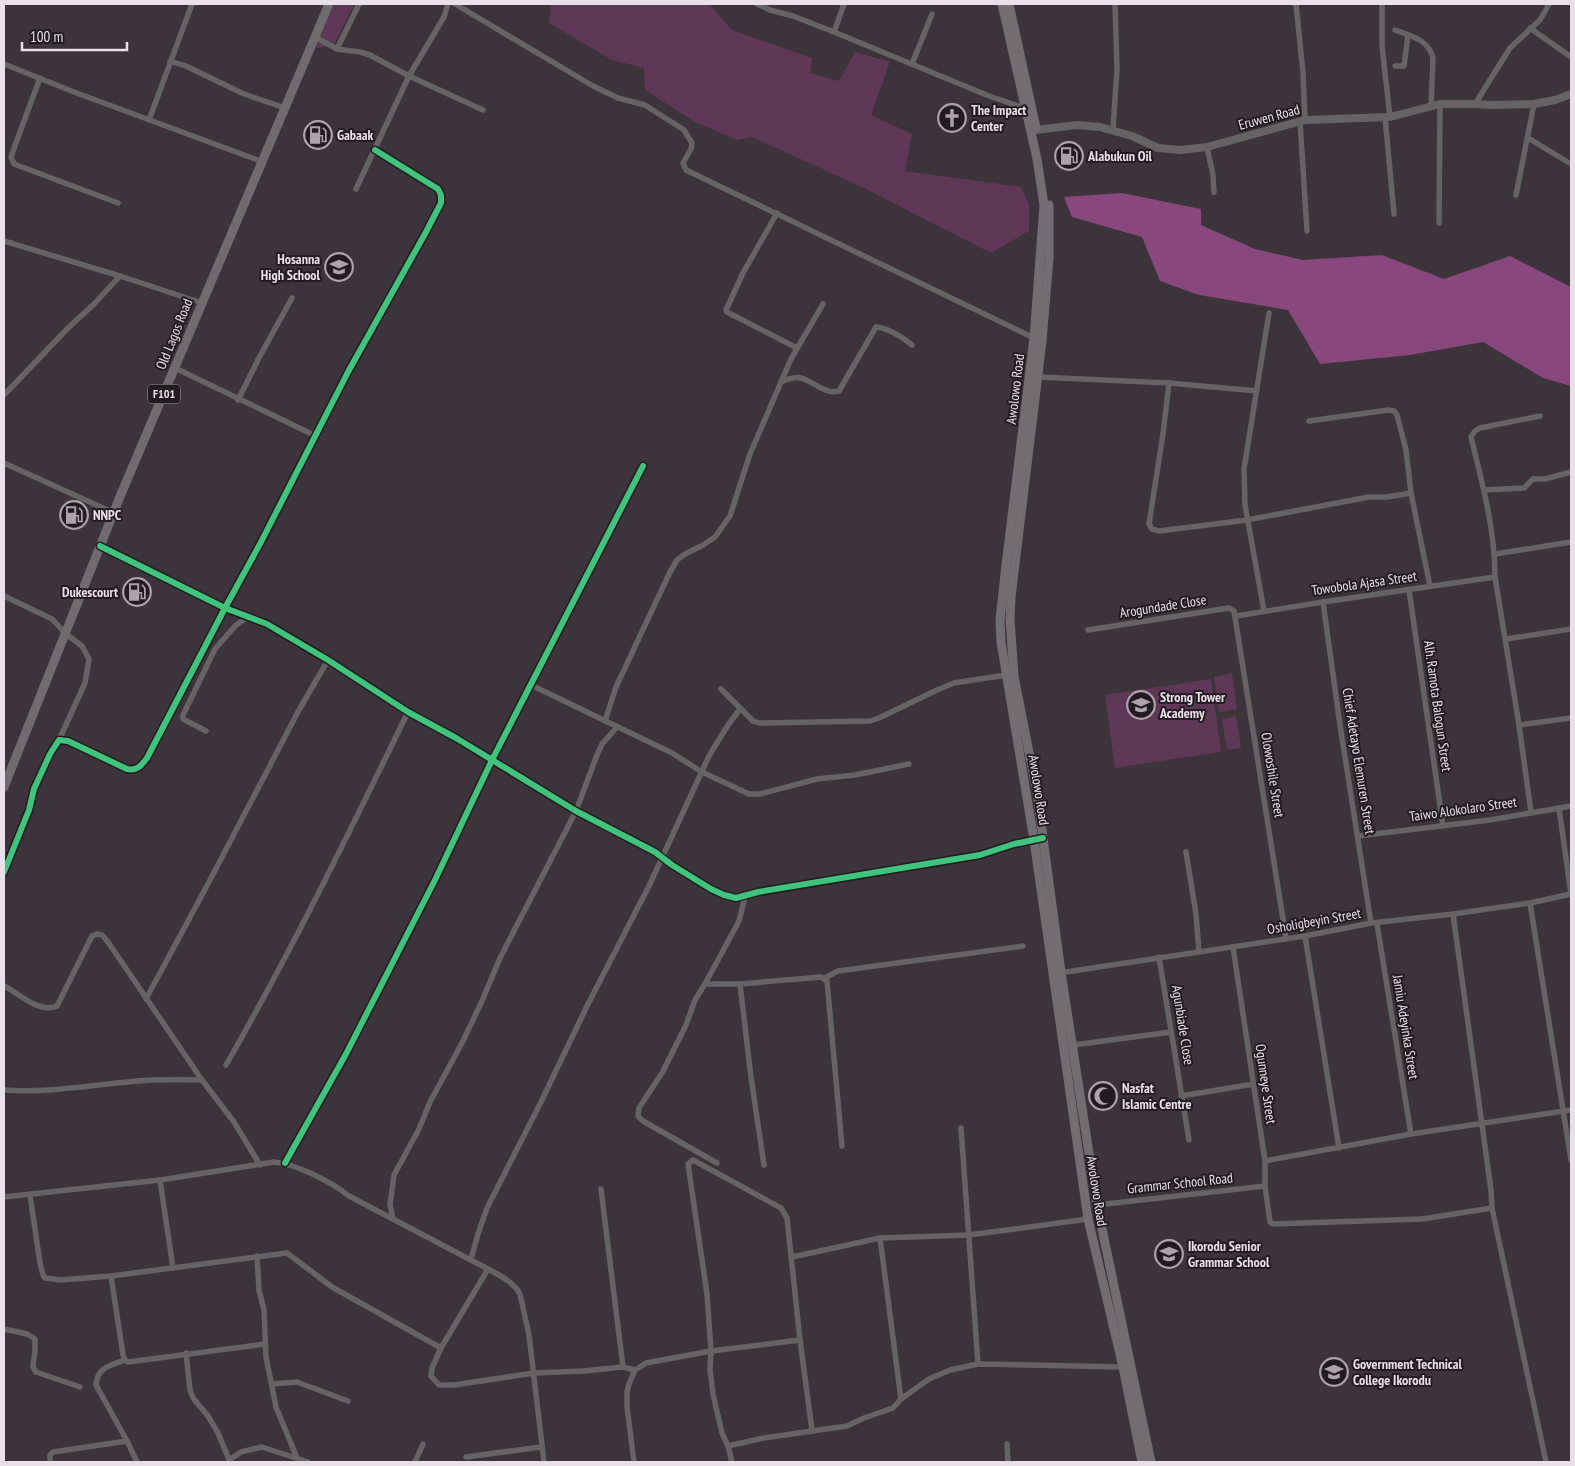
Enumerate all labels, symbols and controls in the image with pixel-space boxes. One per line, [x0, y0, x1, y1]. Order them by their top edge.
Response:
scale bar [22, 20, 128, 52]
text: 100 m [30, 27, 63, 46]
street label: Eruwen Road [1236, 100, 1302, 134]
place label: The Impact Center [971, 101, 1026, 135]
church icon: The Impact Center [937, 103, 967, 133]
fuel station icon: Gabaak [303, 120, 333, 150]
place label: Gabaak [337, 126, 374, 144]
fuel station icon: Alabukun Oil [1054, 141, 1084, 171]
place label: Alabukun Oil [1087, 147, 1153, 165]
place label: Hosanna High School [261, 250, 321, 284]
school or university icon: Hosanna High School [324, 252, 354, 282]
street label: Old Lagos Road [152, 296, 196, 372]
street label: Awolowo Road [1002, 353, 1028, 425]
road number: F101 [148, 384, 180, 404]
fuel station icon: NNPC [59, 500, 89, 530]
place label: NNPC [93, 506, 122, 524]
street label: Towobola Ajasa Street [1310, 567, 1418, 599]
fuel station icon: Dukescourt [122, 577, 152, 607]
place label: Dukescourt [62, 583, 118, 601]
street label: Arogundade Close [1118, 590, 1208, 622]
street label: Alh. Ramota Balogun Street [1420, 639, 1456, 773]
street label: Chief Adetayo Elemuren Street [1339, 687, 1379, 836]
place label: Strong Tower Academy [1159, 688, 1226, 722]
school or university icon: Strong Tower Academy [1126, 690, 1156, 720]
street label: Olowoshile Street [1257, 731, 1289, 819]
street label: Awolowo Road [1025, 754, 1053, 826]
street label: Taiwo Alokolaro Street [1408, 793, 1518, 825]
street label: Osholigbeyin Street [1266, 904, 1362, 938]
street label: Jamiu Adeyinka Street [1389, 973, 1423, 1081]
street label: Agunbiade Close [1168, 984, 1198, 1066]
street label: Ogunneye Street [1251, 1043, 1281, 1125]
place label: Nasfat Islamic Centre [1122, 1079, 1192, 1113]
mosque icon: Nasfat Islamic Centre [1088, 1081, 1118, 1111]
street label: Awolowo Road [1083, 1155, 1111, 1227]
street label: Grammar School Road [1126, 1168, 1234, 1198]
place label: Ikorodu Senior Grammar School [1188, 1237, 1270, 1271]
school or university icon: Ikorodu Senior Grammar School [1154, 1239, 1184, 1269]
place label: Government Technical College Ikorodu [1353, 1355, 1463, 1389]
school or university icon: Government Technical College Ikorodu [1319, 1357, 1349, 1387]

